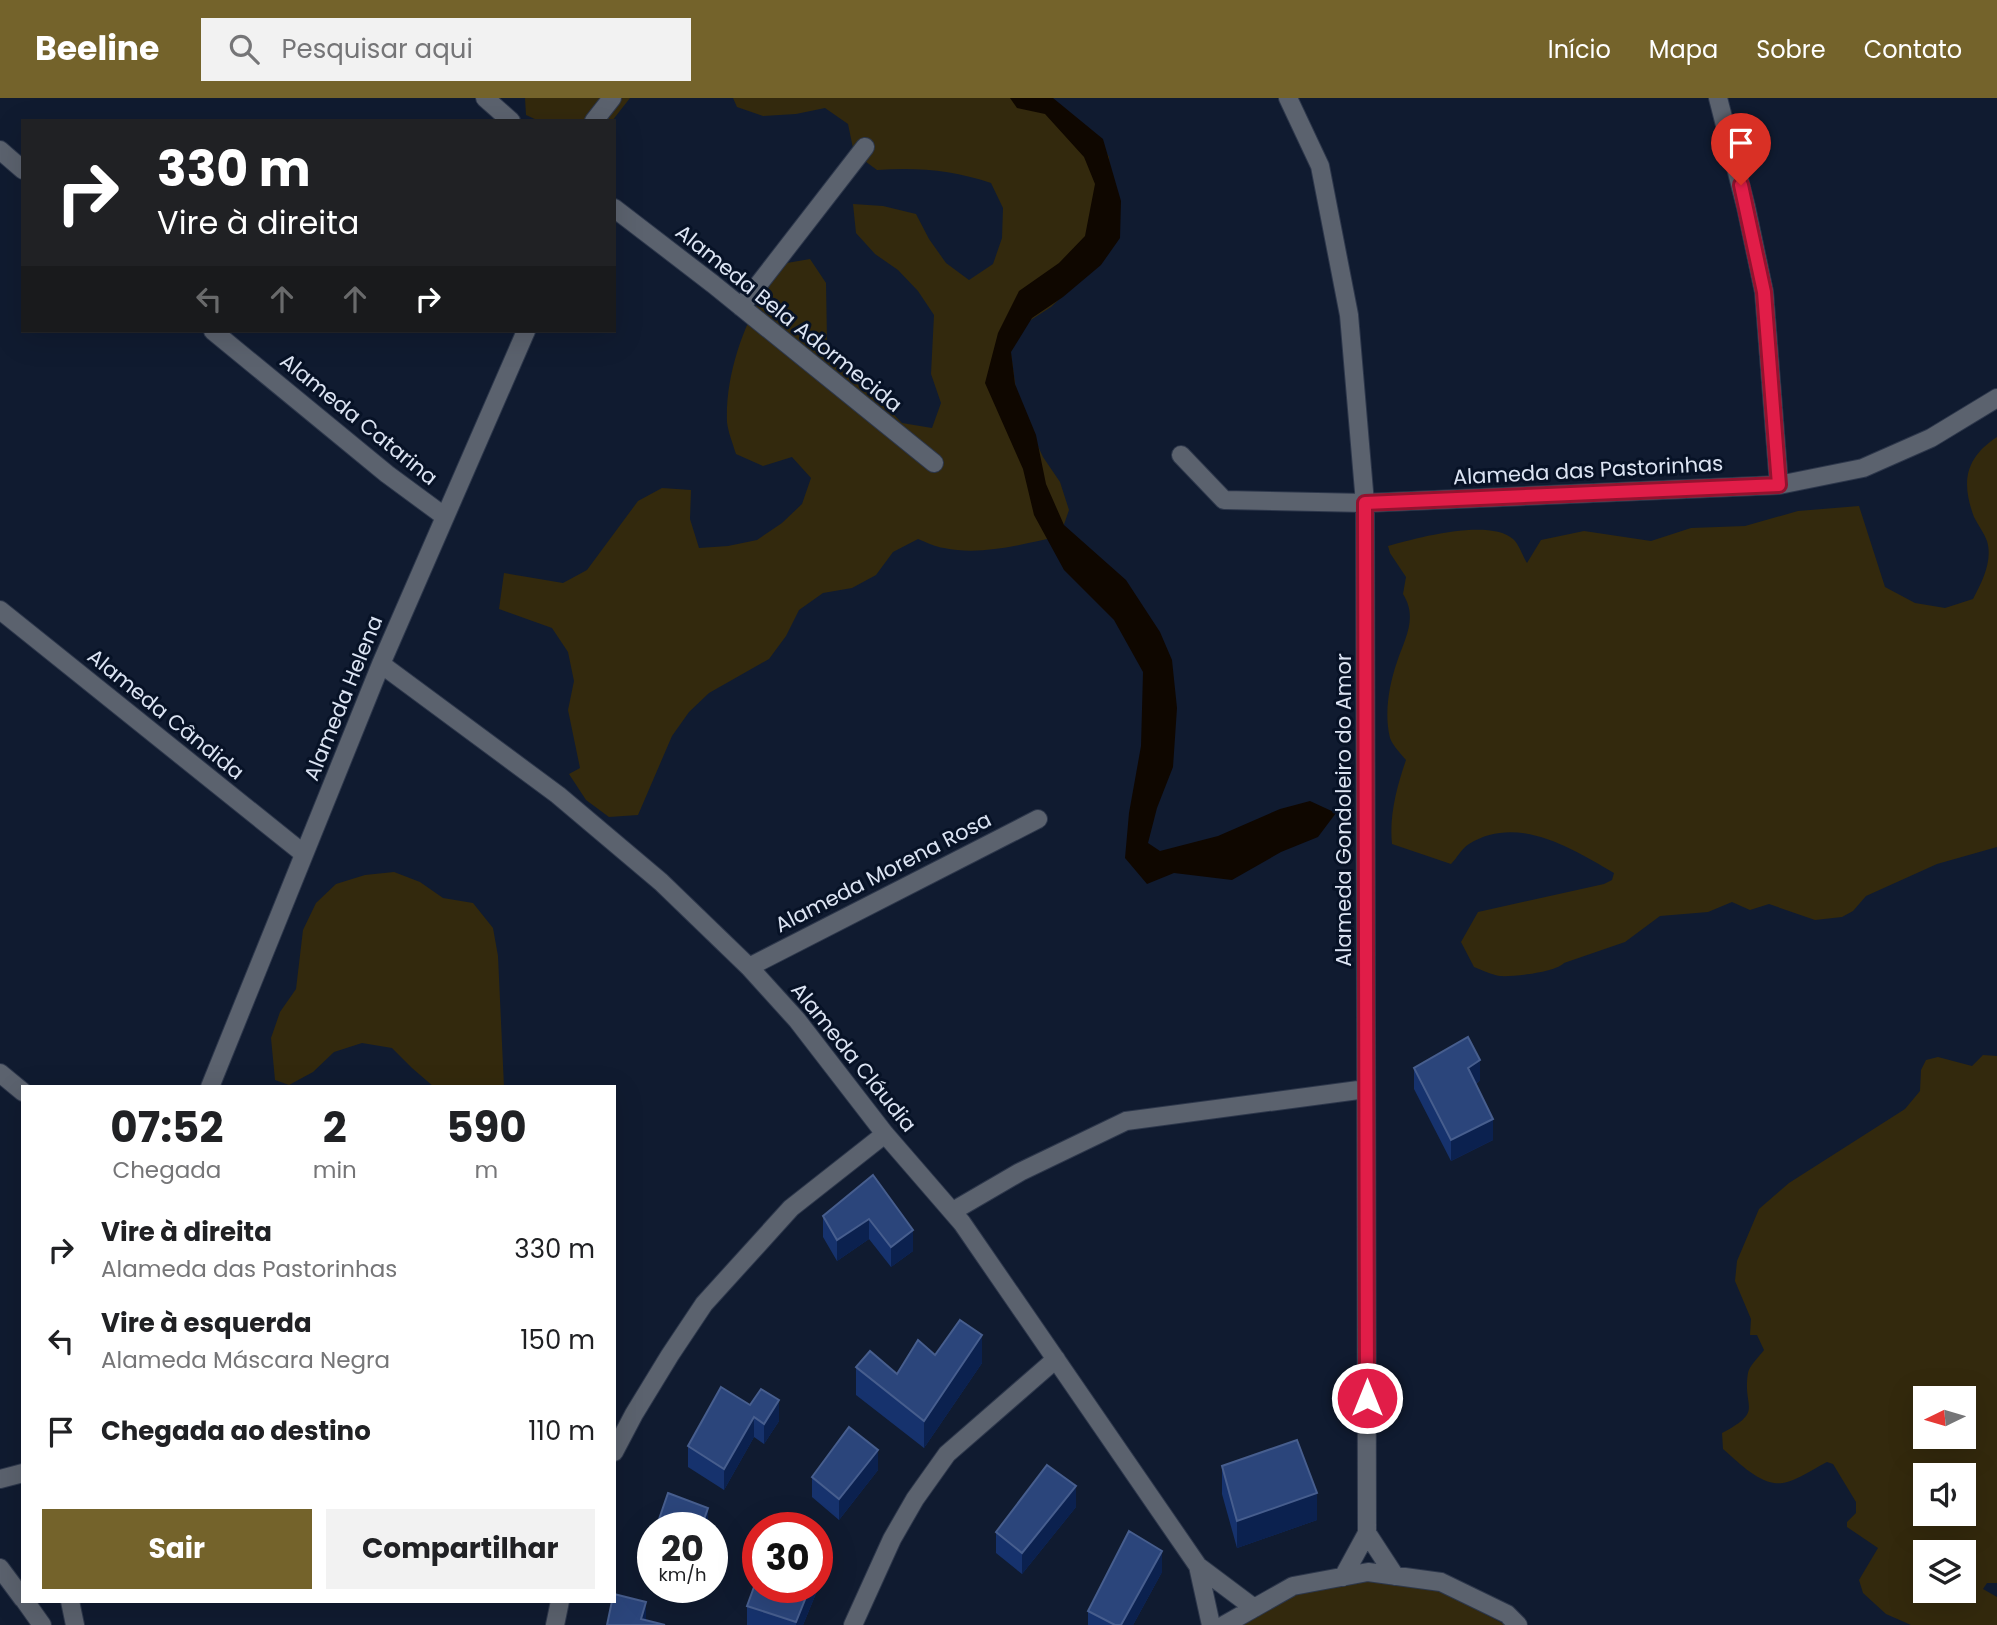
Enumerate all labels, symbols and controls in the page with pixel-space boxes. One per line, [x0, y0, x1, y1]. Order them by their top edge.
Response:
search box [201, 18, 691, 81]
text: Beeline [35, 25, 159, 72]
icon: search [225, 30, 263, 68]
text: Pesquisar aqui [281, 31, 473, 67]
text: Início [1548, 33, 1611, 66]
text: Mapa [1649, 33, 1718, 66]
text: Sobre [1756, 33, 1826, 66]
text: Contato [1864, 33, 1962, 66]
pin [1711, 113, 1771, 185]
icon: arrive [1722, 124, 1760, 162]
text: 330 m [157, 135, 311, 203]
icon: right [42, 147, 133, 238]
text: Vire à direita [157, 200, 359, 245]
street label: Alameda Bela Adormecida [670, 217, 908, 419]
icon: left [190, 280, 228, 318]
icon: ahead [263, 280, 301, 318]
icon: ahead [336, 280, 374, 318]
icon: right [409, 280, 447, 318]
street label: Alameda Catarina [274, 346, 444, 492]
street label: Alameda das Pastorinhas [1452, 448, 1724, 492]
street label: Alameda Helena [297, 611, 389, 785]
street label: Alameda Cândida [82, 642, 250, 786]
street label: Alameda Gondoleiro do Amor [1329, 653, 1358, 967]
street label: Alameda Morena Rosa [770, 805, 996, 939]
street label: Alameda Cláudia [785, 976, 923, 1138]
text: 07:52 [110, 1098, 223, 1157]
text: 2 [323, 1098, 347, 1157]
text: 590 [446, 1098, 527, 1157]
text: Chegada [112, 1154, 221, 1186]
text: min [313, 1154, 357, 1186]
text: m [475, 1154, 498, 1186]
text: Vire à direita [101, 1214, 272, 1250]
icon: right [42, 1231, 80, 1269]
text: 330 m [514, 1231, 595, 1267]
text: Alameda das Pastorinhas [101, 1253, 397, 1285]
text: Vire à esquerda [101, 1305, 312, 1341]
icon: left [42, 1322, 80, 1360]
text: 150 m [520, 1322, 595, 1358]
text: Alameda Máscara Negra [101, 1344, 390, 1376]
position arrow [1330, 1361, 1404, 1435]
north arrow [1913, 1386, 1976, 1449]
map controls [1913, 1386, 1976, 1603]
icon: arrive [42, 1413, 80, 1451]
text: Chegada ao destino [101, 1413, 371, 1449]
text: 110 m [528, 1413, 595, 1449]
button: sound [1913, 1463, 1976, 1526]
button: Sair [42, 1509, 312, 1589]
button: Compartilhar [326, 1509, 595, 1589]
speed limit sign: 30 [742, 1512, 833, 1603]
text: 20 [661, 1524, 704, 1573]
button: layers [1913, 1540, 1976, 1603]
text: km/h [659, 1562, 706, 1587]

